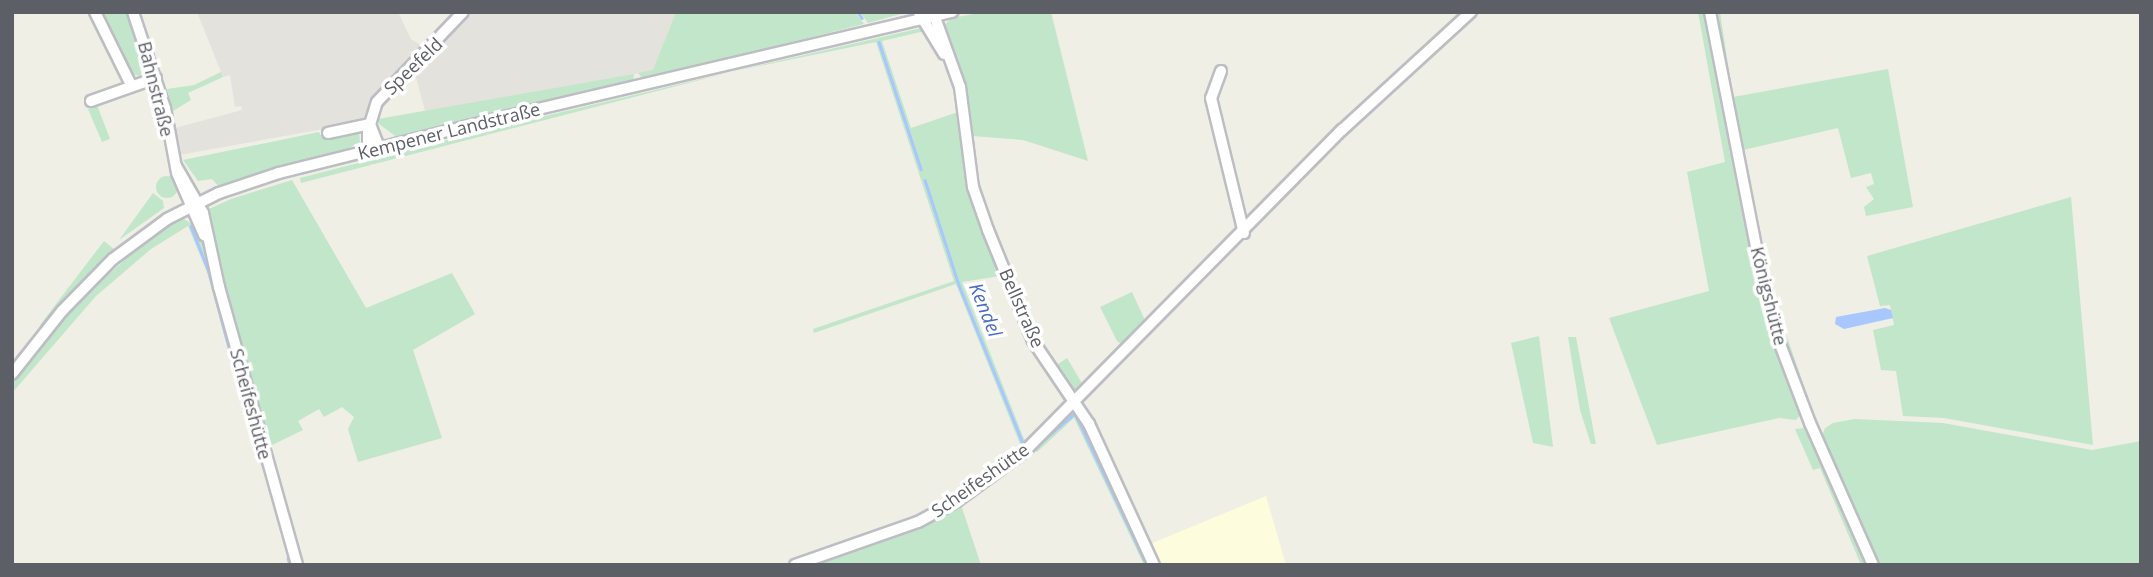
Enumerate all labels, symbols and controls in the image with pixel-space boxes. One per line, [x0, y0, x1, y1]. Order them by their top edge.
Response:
street label: Speefeld [379, 33, 447, 99]
street label: Bahnstraße [134, 39, 178, 139]
street label: Kempener Landstraße [356, 98, 542, 164]
street label: Königshütte [1746, 244, 1792, 348]
street label: Bellstraße [995, 265, 1049, 351]
water label: Kendel [964, 280, 1006, 340]
street label: Scheifeshütte [226, 346, 276, 462]
street label: Scheifeshütte [927, 438, 1033, 522]

